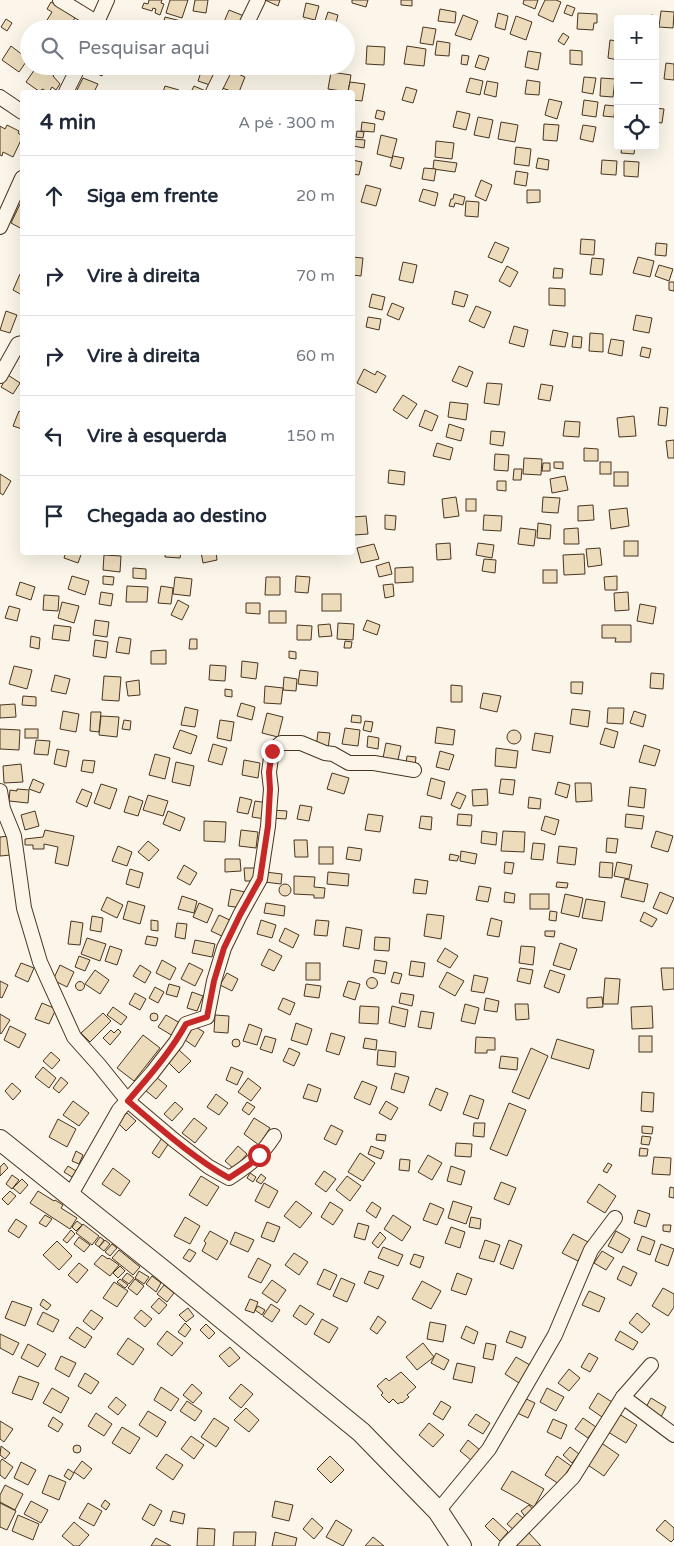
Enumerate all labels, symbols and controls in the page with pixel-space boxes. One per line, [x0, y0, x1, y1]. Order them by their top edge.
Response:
map controls [614, 15, 659, 150]
button: + [614, 15, 659, 60]
search box [20, 20, 355, 75]
icon: search [38, 34, 66, 62]
text: Pesquisar aqui [78, 37, 210, 59]
button: − [614, 60, 659, 105]
button: locate [614, 105, 659, 150]
text: 4 min [40, 110, 96, 135]
text: A pé · 300 m [238, 113, 335, 133]
icon: ahead [40, 182, 68, 210]
text: Siga em frente [87, 185, 218, 207]
text: 20 m [296, 186, 335, 206]
icon: right [40, 262, 68, 290]
text: Vire à direita [87, 265, 200, 287]
text: 70 m [296, 266, 335, 286]
icon: right [40, 342, 68, 370]
text: Vire à direita [87, 345, 200, 367]
text: 60 m [296, 346, 335, 366]
icon: left [40, 422, 68, 450]
text: Vire à esquerda [87, 425, 227, 447]
text: 150 m [286, 426, 335, 446]
icon: arrive [40, 502, 68, 530]
text: Chegada ao destino [87, 505, 267, 527]
route end [261, 740, 284, 763]
route start [248, 1144, 271, 1167]

